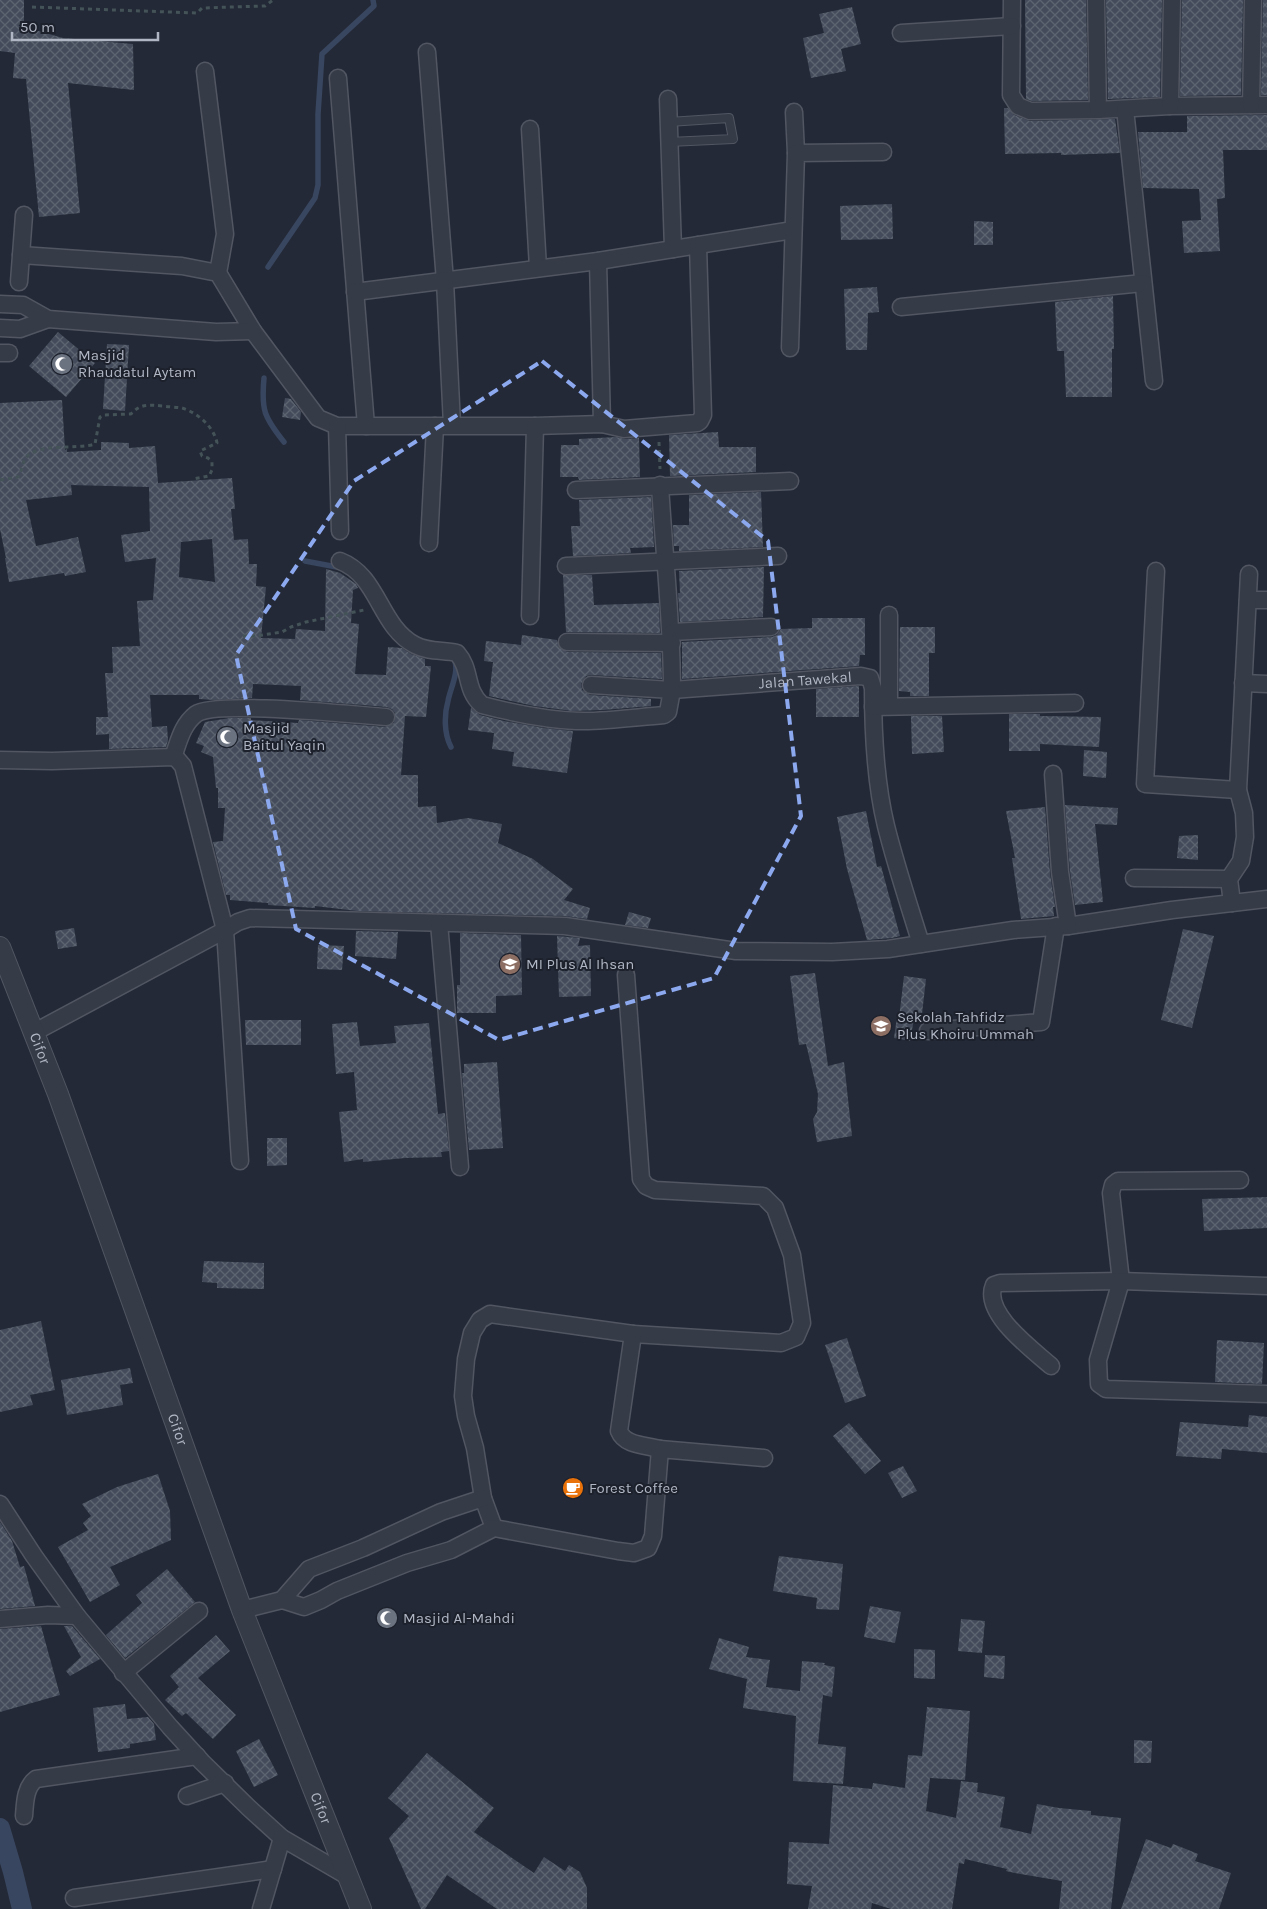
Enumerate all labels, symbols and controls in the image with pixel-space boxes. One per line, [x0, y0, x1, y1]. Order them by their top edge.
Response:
scale bar [12, 10, 159, 42]
text: 50 m [20, 18, 55, 36]
place label: Masjid Rhaudatul Aytam [78, 346, 196, 381]
mosque icon: Masjid Rhaudatul Aytam [50, 352, 74, 376]
street label: Jalan Tawekal [758, 668, 852, 693]
place label: Masjid Baitul Yaqin [243, 719, 325, 754]
mosque icon: Masjid Baitul Yaqin [215, 725, 239, 749]
school or university icon: MI Plus Al Ihsan [498, 952, 522, 976]
place label: MI Plus Al Ihsan [526, 955, 634, 973]
place label: Sekolah Tahfidz Plus Khoiru Ummah [897, 1008, 1034, 1043]
school or university icon: Sekolah Tahfidz Plus Khoiru Ummah [869, 1014, 893, 1038]
street label: Cifor [26, 1030, 55, 1067]
street label: Cifor [164, 1411, 192, 1448]
cafe icon: Forest Coffee [561, 1476, 585, 1500]
place label: Forest Coffee [589, 1479, 678, 1497]
mosque icon: Masjid Al-Mahdi [375, 1606, 399, 1630]
place label: Masjid Al-Mahdi [403, 1609, 515, 1627]
street label: Cifor [306, 1790, 335, 1827]

